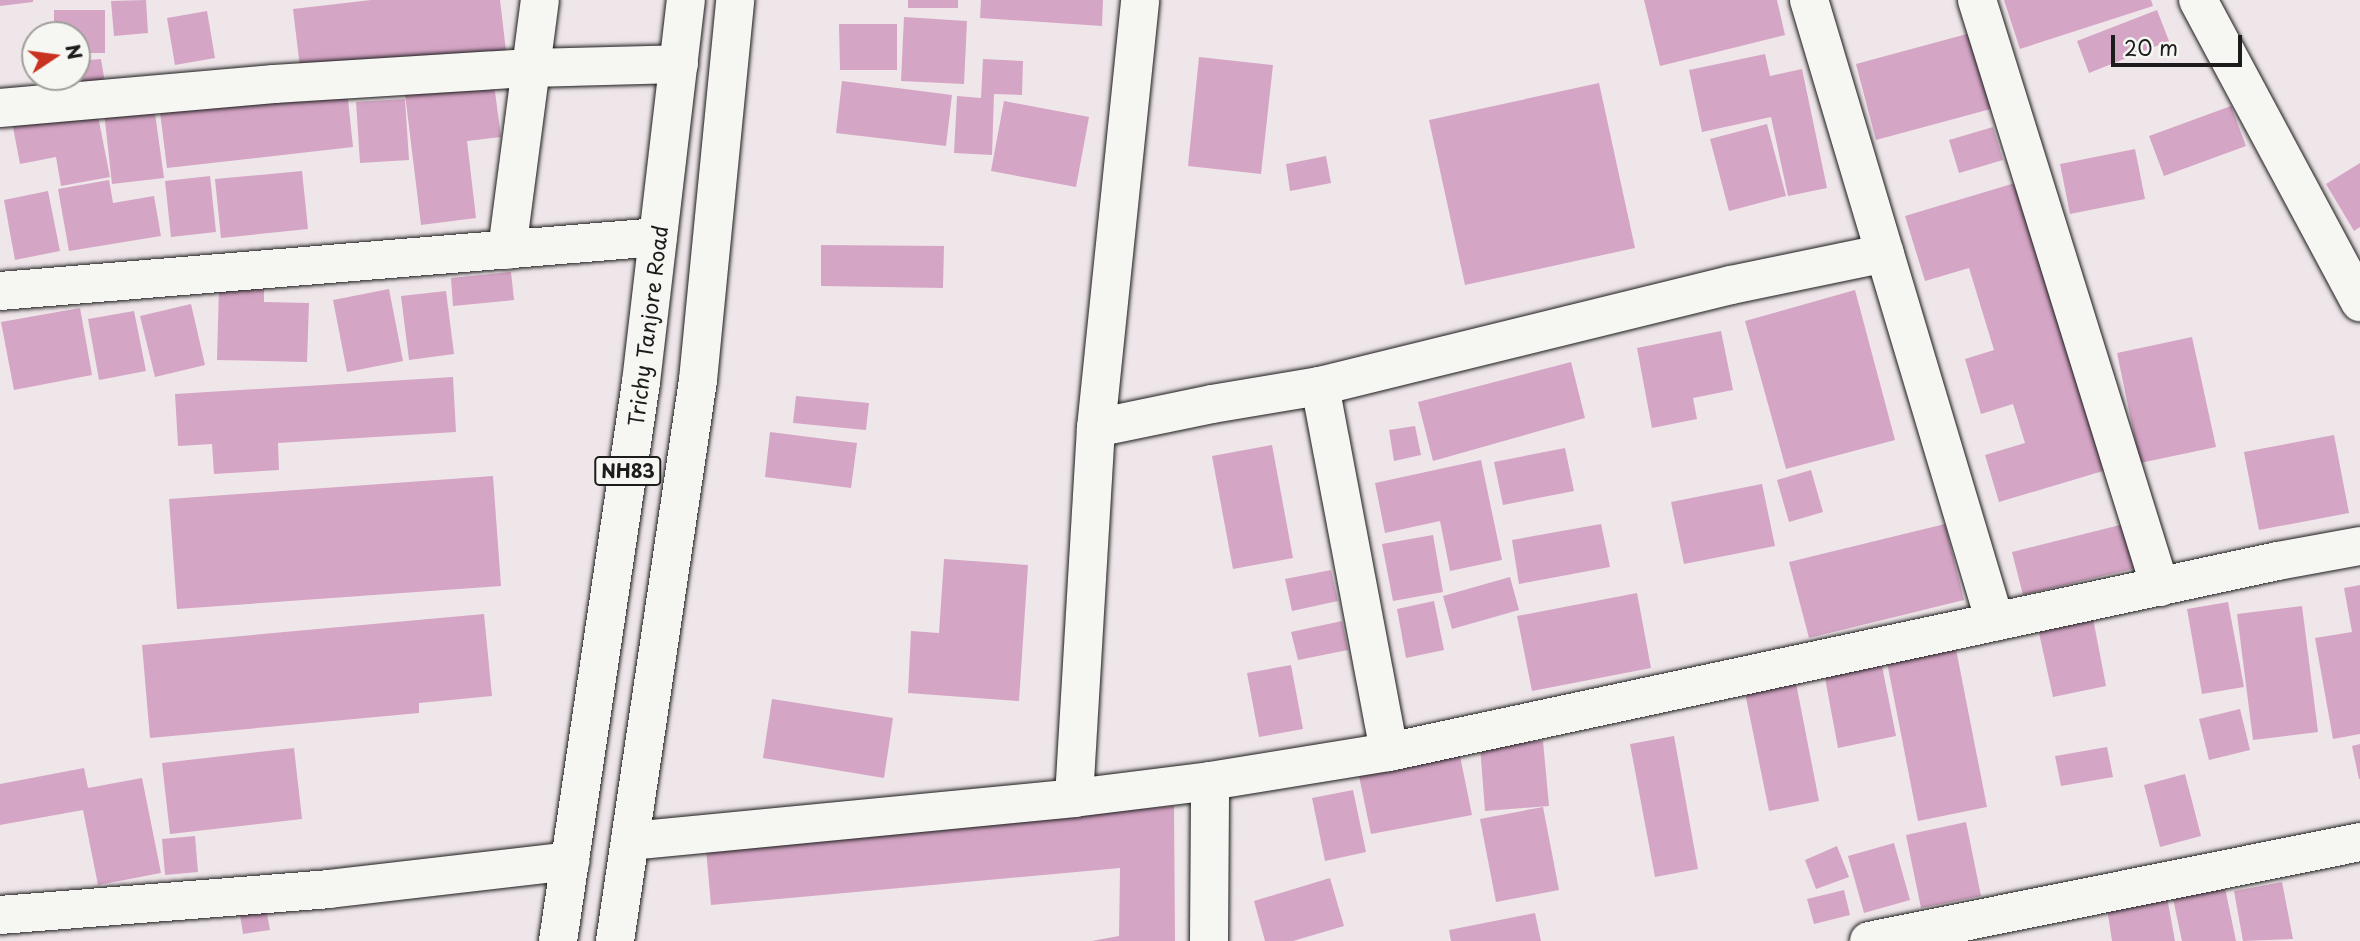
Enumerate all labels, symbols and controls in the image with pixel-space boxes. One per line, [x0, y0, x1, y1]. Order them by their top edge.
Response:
north arrow [21, 21, 91, 91]
scale bar [2115, 21, 2246, 65]
text: 20 m [2124, 31, 2178, 63]
text: N [59, 41, 90, 62]
street label: Trichy Tanjore Road [622, 224, 672, 428]
road number: NH83 [593, 456, 663, 486]

